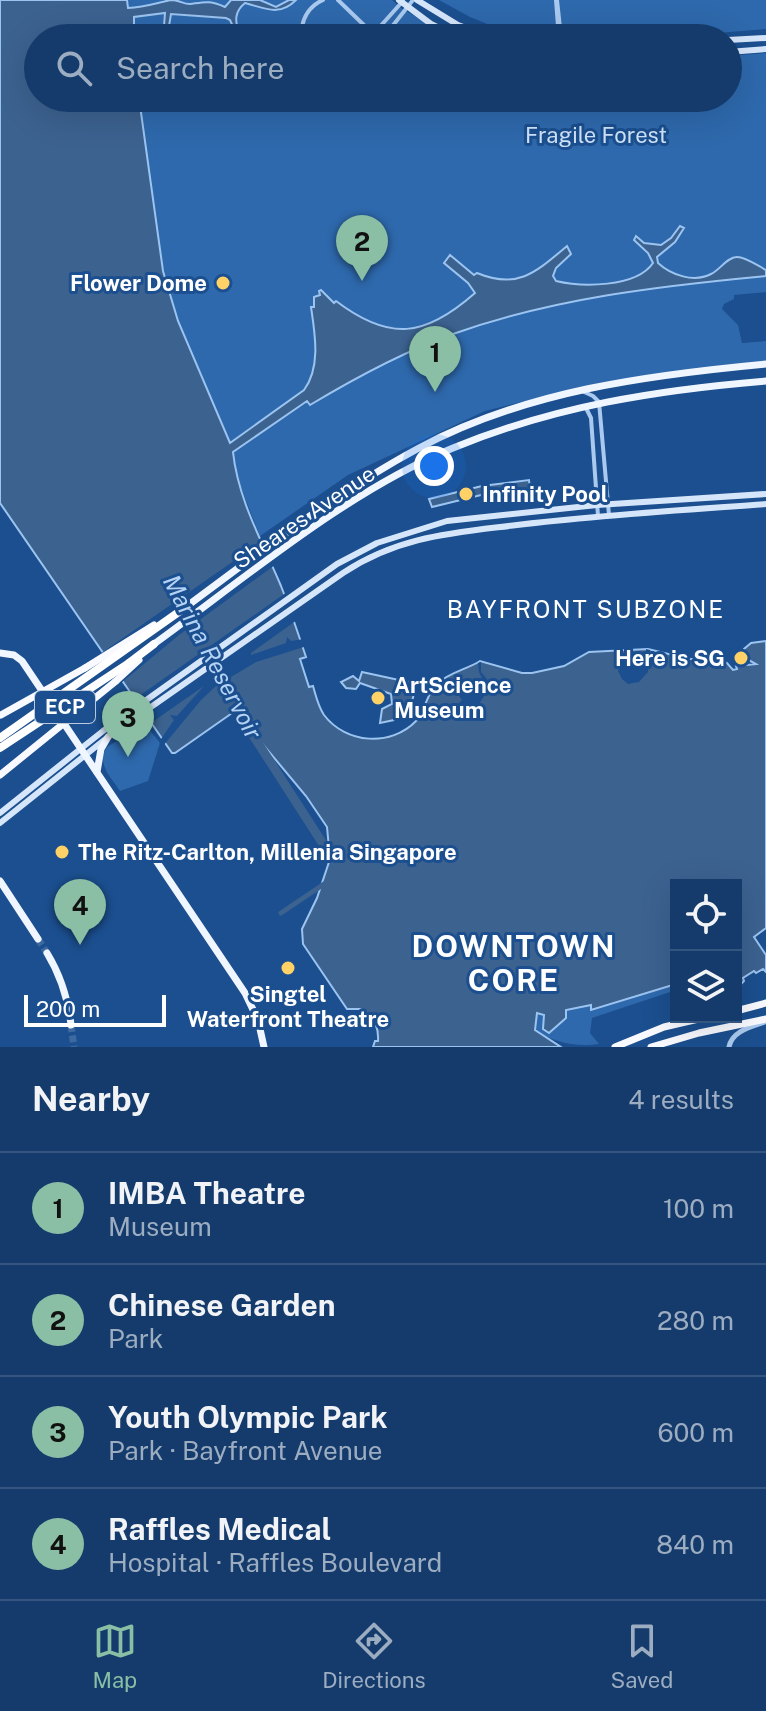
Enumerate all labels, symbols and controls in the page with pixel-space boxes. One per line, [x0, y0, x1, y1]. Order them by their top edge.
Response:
search box [24, 24, 742, 112]
icon: search [52, 46, 96, 90]
text: Search here [116, 50, 284, 86]
park label: Fragile Forest [525, 122, 667, 148]
pin: 2 [336, 215, 388, 281]
place label: Flower Dome [70, 270, 207, 296]
marker: Flower Dome [214, 274, 232, 292]
pin: 1 [409, 326, 461, 392]
your location [414, 446, 454, 486]
street label: Sheares Avenue [228, 460, 380, 574]
place label: Infinity Pool [482, 481, 608, 507]
marker: Infinity Pool [457, 485, 475, 503]
water label: Marina Reservoir [158, 570, 268, 744]
district label: BAYFRONT SUBZONE [447, 595, 725, 623]
place label: Here is SG [615, 645, 725, 671]
marker: Here is SG [732, 649, 750, 667]
place label: ArtScience Museum [394, 672, 511, 723]
marker: ArtScience Museum [369, 689, 387, 707]
road number: ECP [35, 691, 95, 723]
pin: 3 [102, 691, 154, 757]
place label: The Ritz-Carlton, Millenia Singapore [78, 839, 457, 865]
marker: The Ritz-Carlton, Millenia Singapore [53, 843, 71, 861]
pin: 4 [54, 879, 106, 945]
map controls [670, 879, 742, 1023]
button: locate [670, 879, 742, 951]
district label: DOWNTOWN CORE [412, 928, 616, 998]
button: layers [670, 951, 742, 1023]
marker: Singtel Waterfront Theatre [279, 959, 297, 977]
place label: Singtel Waterfront Theatre [187, 981, 389, 1032]
scale bar [24, 991, 166, 1027]
text: 200 m [36, 996, 100, 1022]
text: Nearby [32, 1079, 150, 1119]
text: 4 results [628, 1084, 734, 1115]
text: IMBA Theatre [108, 1175, 306, 1211]
text: 1 [52, 1193, 64, 1224]
text: 100 m [663, 1193, 734, 1224]
text: Museum [108, 1211, 212, 1242]
text: Chinese Garden [108, 1287, 336, 1323]
text: 2 [50, 1305, 66, 1336]
text: 280 m [657, 1305, 734, 1336]
text: Park [108, 1323, 163, 1354]
text: Youth Olympic Park [108, 1399, 388, 1435]
text: 3 [49, 1417, 67, 1448]
text: 600 m [658, 1417, 734, 1448]
text: Park · Bayfront Avenue [108, 1435, 383, 1466]
text: Raffles Medical [108, 1511, 331, 1547]
text: 4 [49, 1529, 67, 1560]
text: 840 m [656, 1529, 734, 1560]
text: Hospital · Raffles Boulevard [108, 1547, 442, 1578]
tab: Map [93, 1619, 137, 1693]
tab: Directions [322, 1619, 426, 1693]
tab: Saved [611, 1619, 673, 1693]

